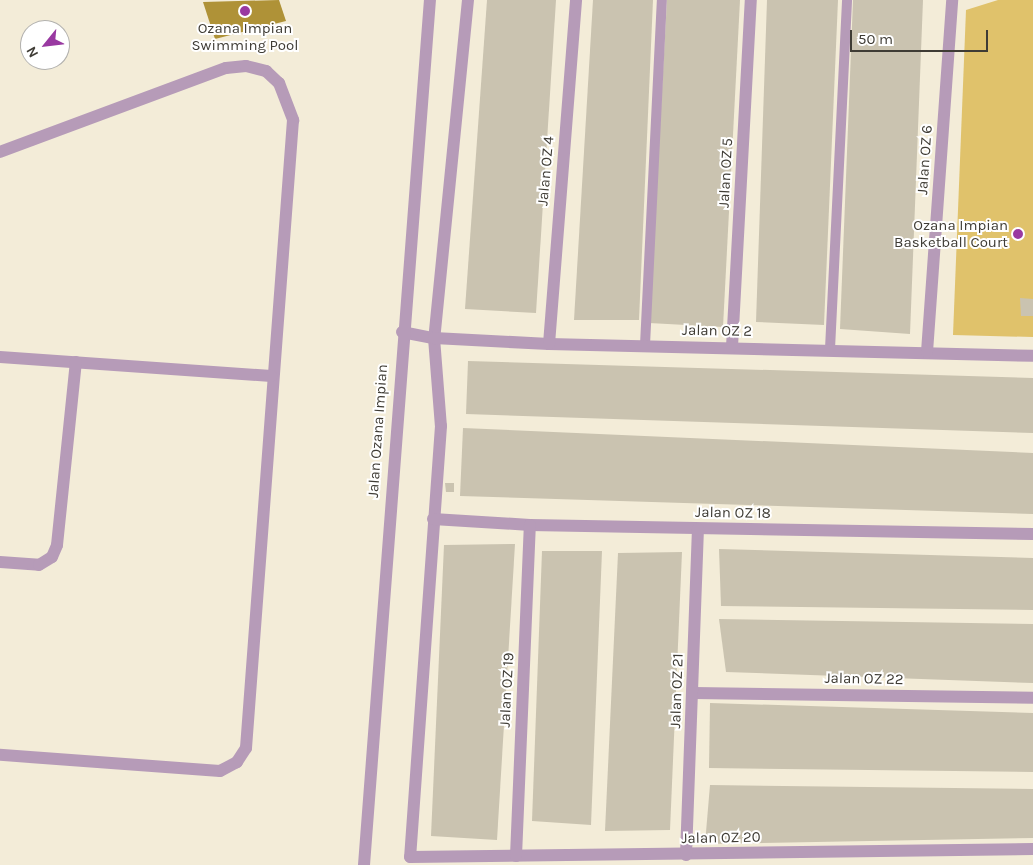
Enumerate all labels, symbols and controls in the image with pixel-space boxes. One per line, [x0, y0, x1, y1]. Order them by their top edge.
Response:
marker: Ozana Impian Swimming Pool [239, 5, 251, 17]
place label: Ozana Impian Swimming Pool [192, 19, 298, 54]
north arrow [20, 20, 70, 70]
scale bar [853, 20, 990, 52]
text: 50 m [858, 30, 893, 48]
text: N [22, 44, 42, 61]
street label: Jalan OZ 6 [914, 124, 936, 196]
street label: Jalan OZ 4 [534, 135, 558, 207]
street label: Jalan OZ 5 [715, 138, 737, 208]
place label: Ozana Impian Basketball Court [894, 216, 1008, 251]
marker: Ozana Impian Basketball Court [1012, 228, 1024, 240]
street label: Jalan OZ 2 [682, 321, 752, 341]
street label: Jalan Ozana Impian [364, 363, 392, 499]
street label: Jalan OZ 18 [695, 503, 771, 523]
street label: Jalan OZ 19 [496, 652, 518, 728]
street label: Jalan OZ 21 [667, 653, 687, 729]
street label: Jalan OZ 22 [824, 669, 904, 689]
street label: Jalan OZ 20 [681, 828, 761, 848]

